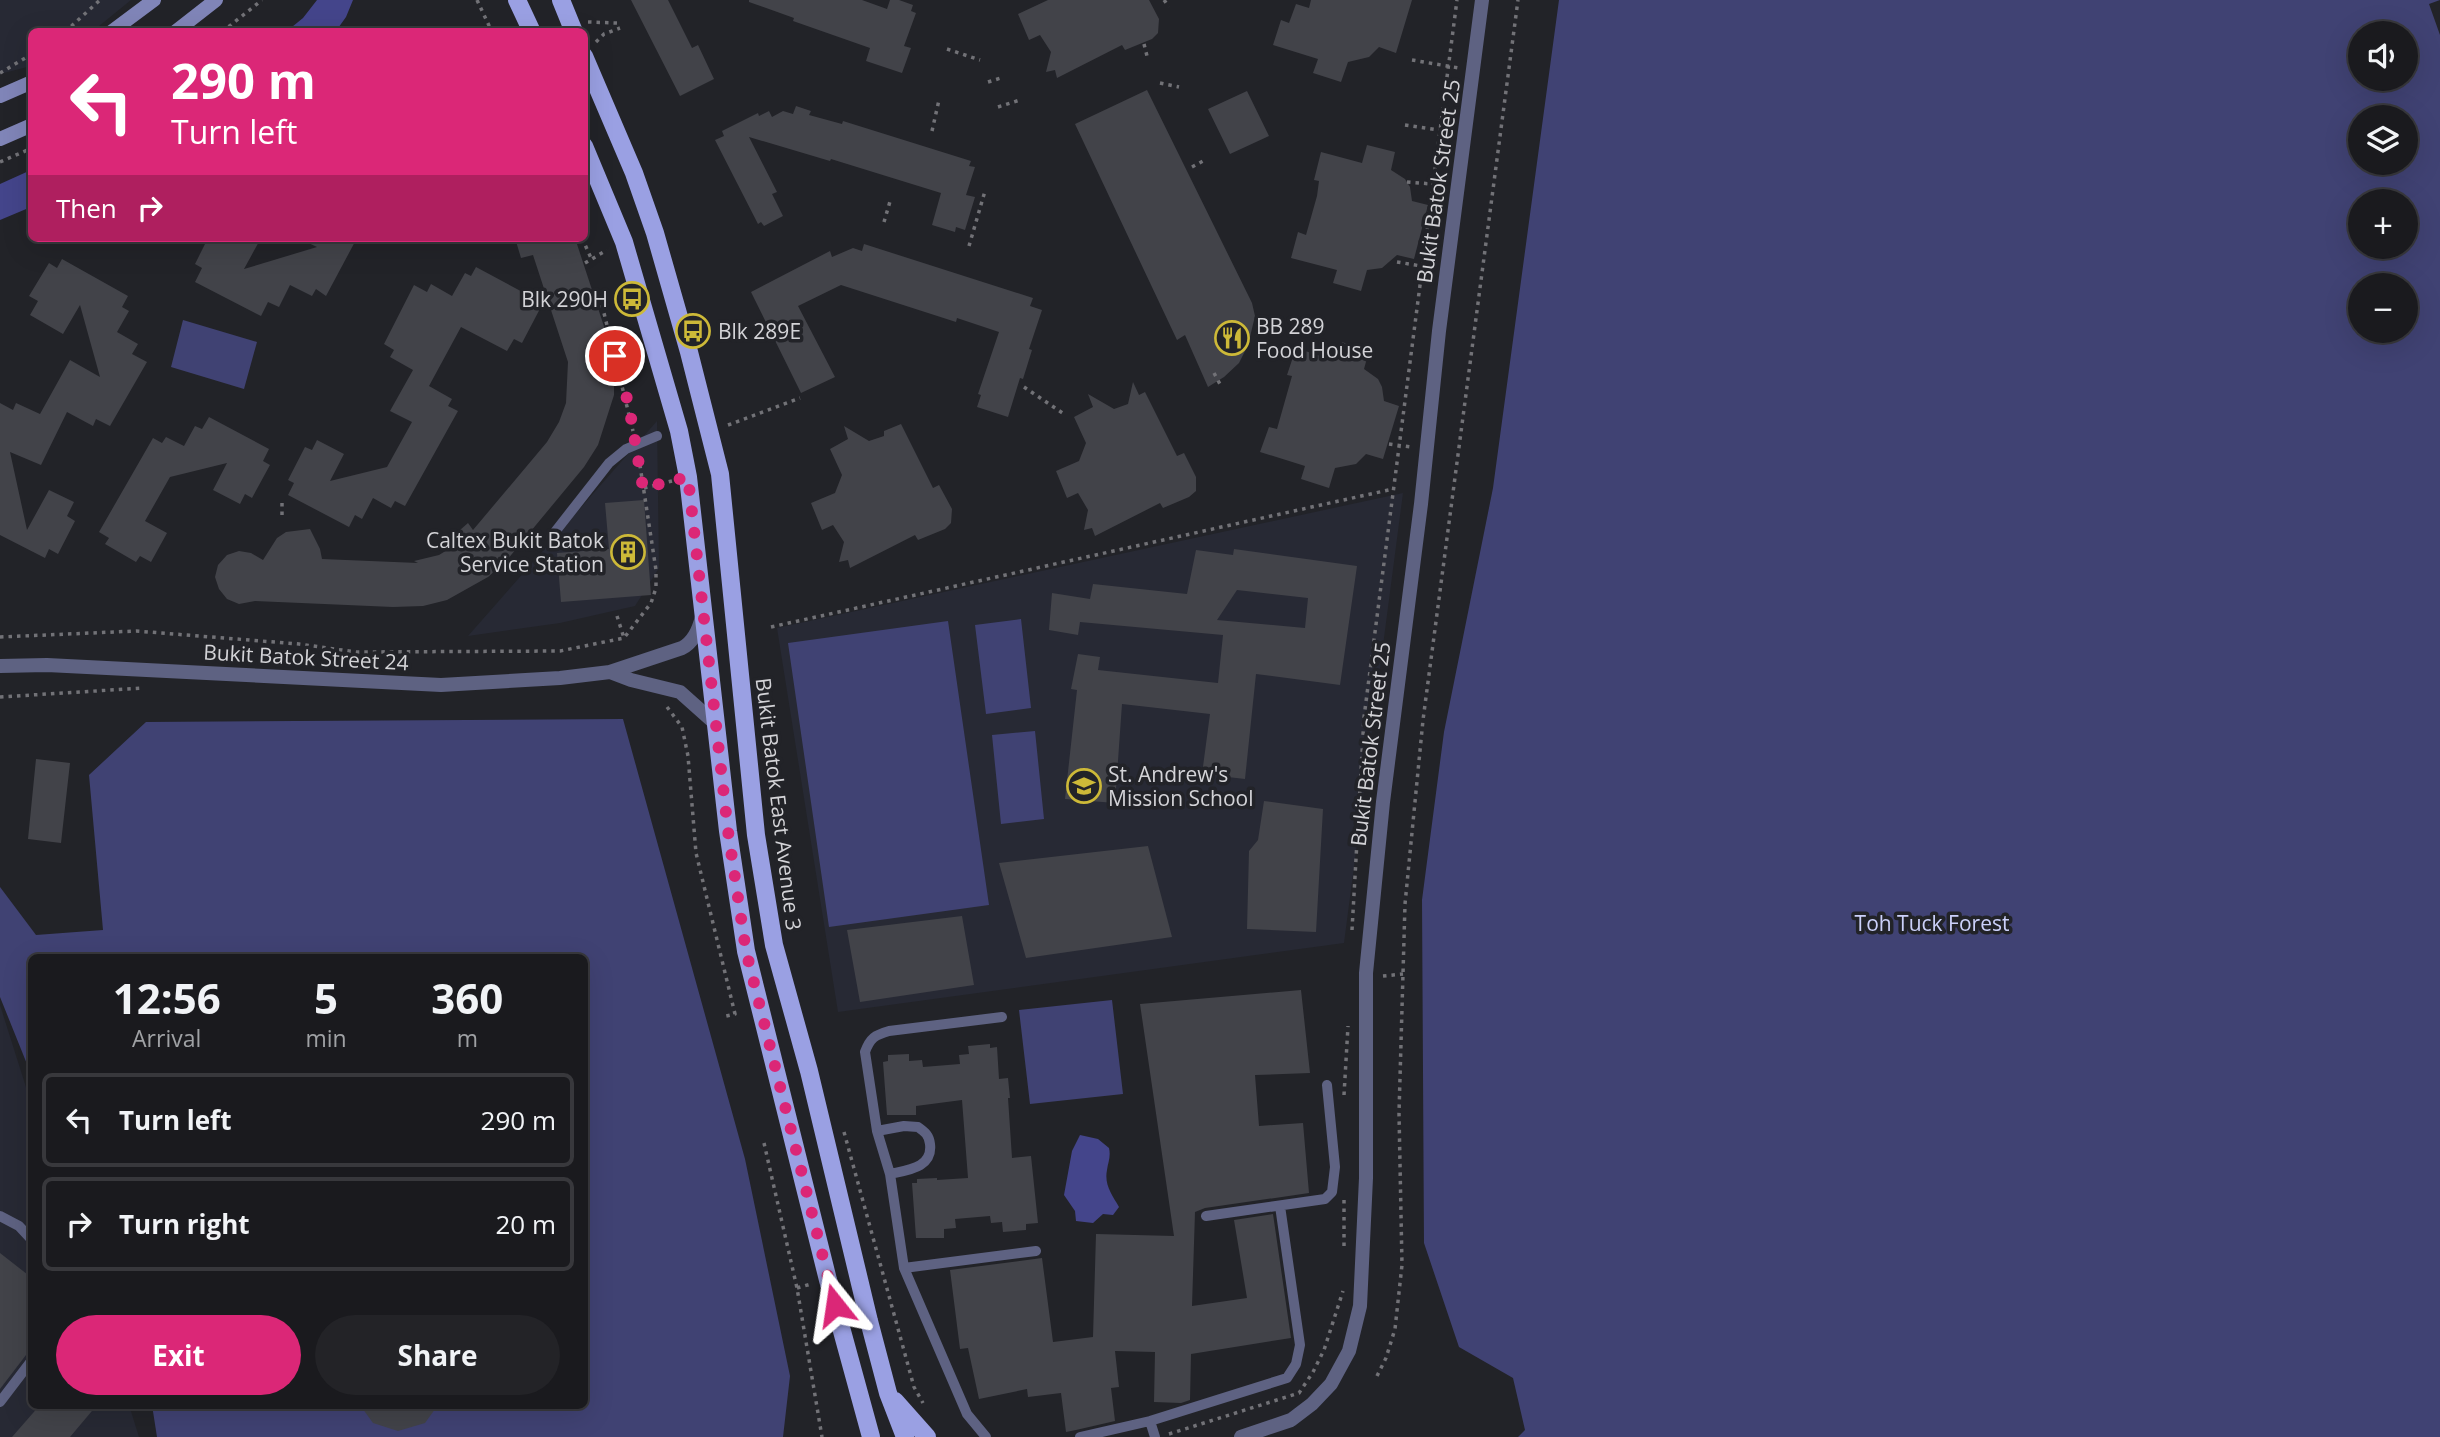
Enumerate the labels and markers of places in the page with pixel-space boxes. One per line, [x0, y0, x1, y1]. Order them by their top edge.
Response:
bus stop icon: Blk 290H [613, 280, 651, 318]
place label: Blk 290H [521, 285, 608, 313]
bus stop icon: Blk 289E [674, 312, 712, 350]
place label: BB 289 Food House [1256, 312, 1373, 364]
place label: Blk 289E [718, 317, 801, 345]
restaurant icon: BB 289 Food House [1213, 319, 1251, 357]
pin [585, 326, 645, 386]
place label: Caltex Bukit Batok Service Station [426, 526, 604, 578]
building icon: Caltex Bukit Batok Service Station [609, 533, 647, 571]
place label: St. Andrew's Mission School [1108, 760, 1254, 812]
school or university icon: St. Andrew's Mission School [1065, 767, 1103, 805]

